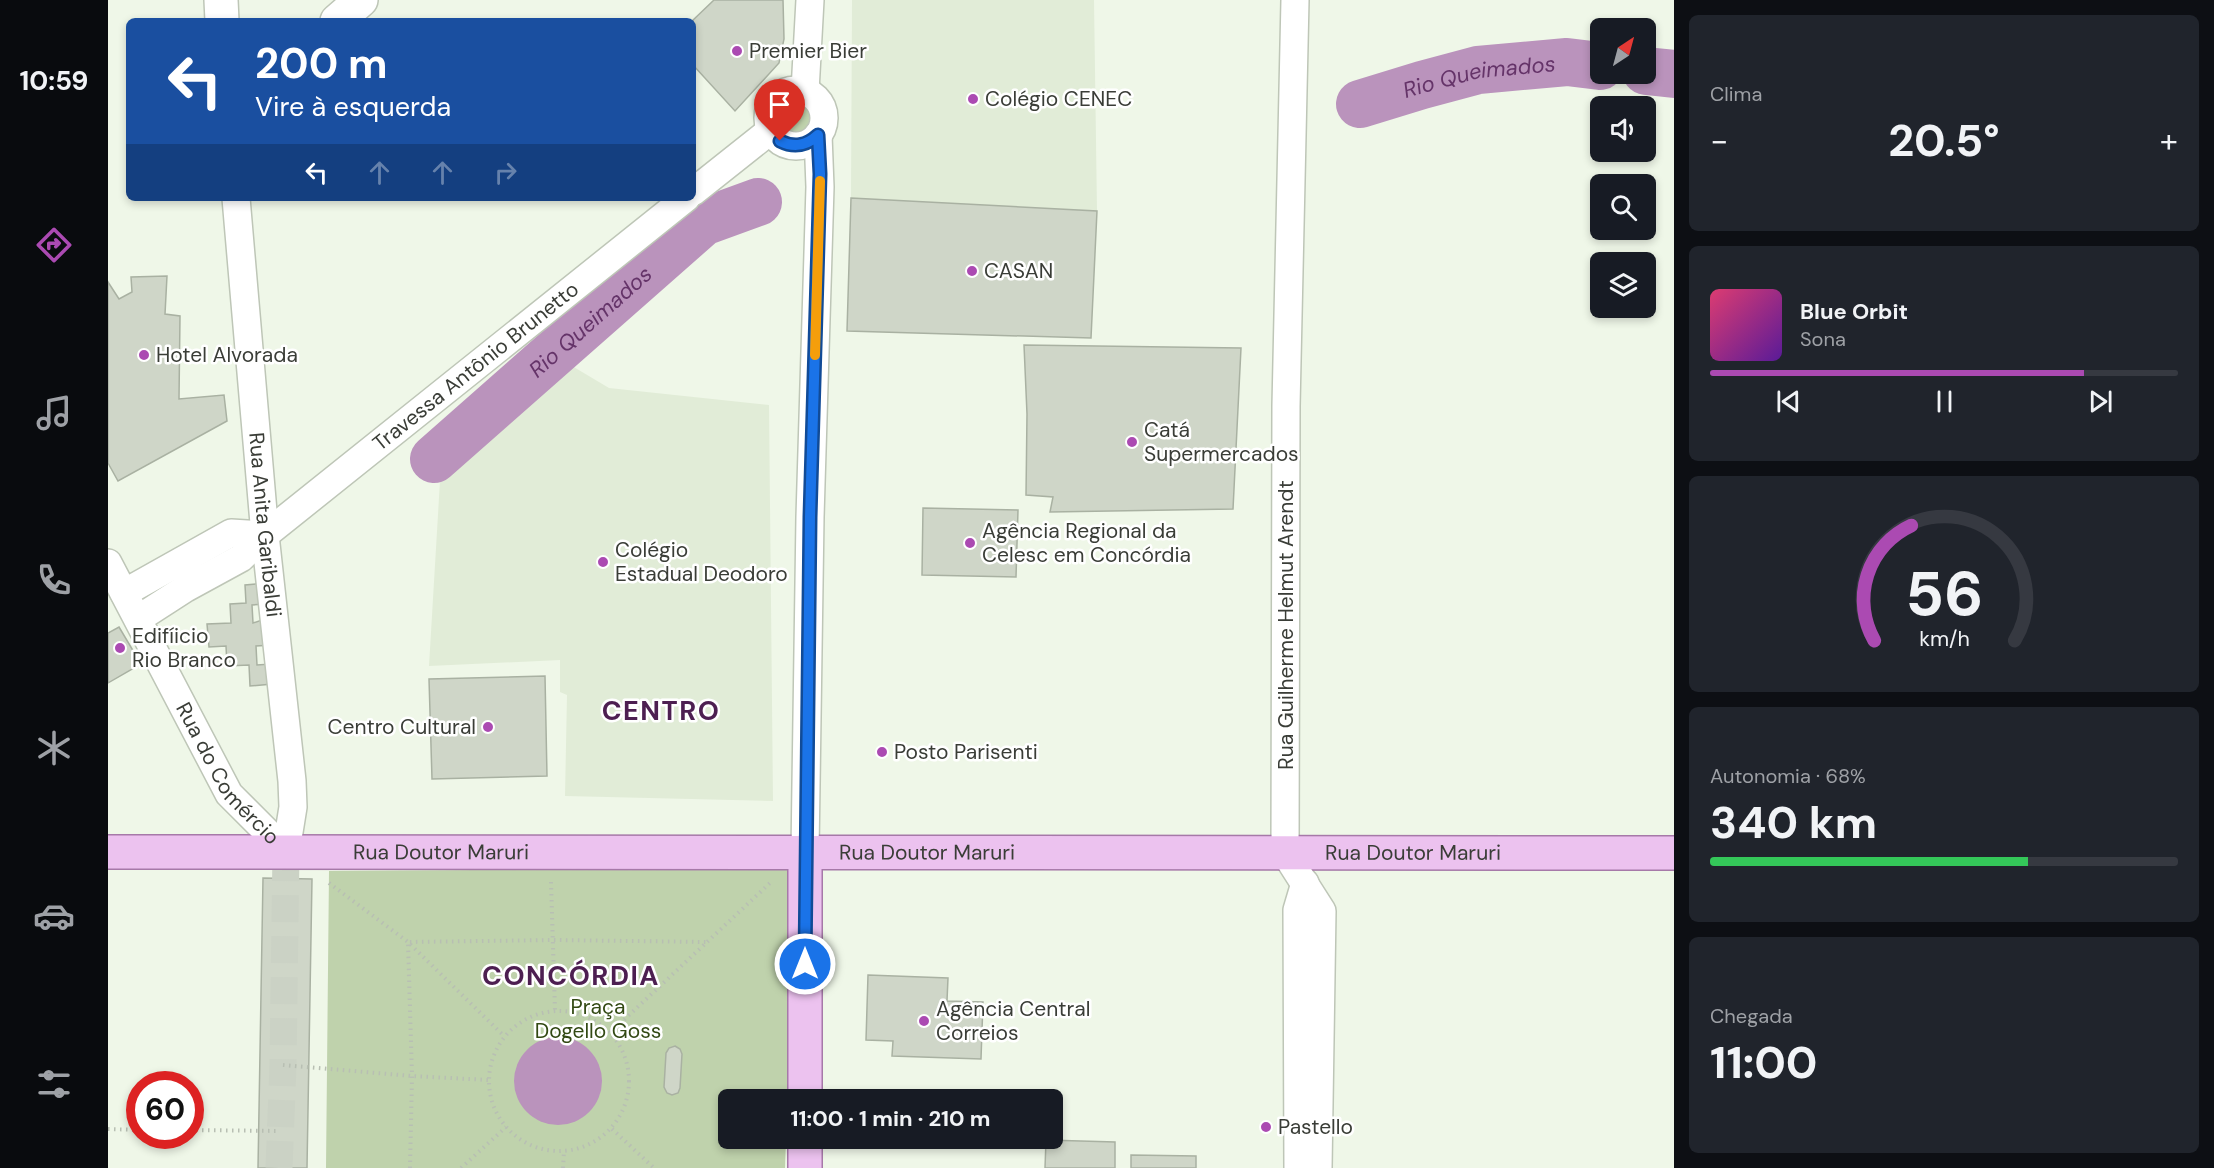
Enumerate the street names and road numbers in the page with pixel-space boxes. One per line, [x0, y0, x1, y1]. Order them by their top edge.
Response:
street label: Travessa Antônio Brunetto [367, 275, 585, 457]
street label: Rua Anita Garibaldi [242, 431, 288, 619]
street label: Rua Guilherme Helmut Arendt [1272, 480, 1300, 770]
street label: Rua do Comércio [169, 697, 286, 851]
street label: Rua Doutor Maruri [353, 838, 529, 866]
street label: Rua Doutor Maruri [839, 838, 1015, 867]
street label: Rua Doutor Maruri [1325, 839, 1501, 867]

